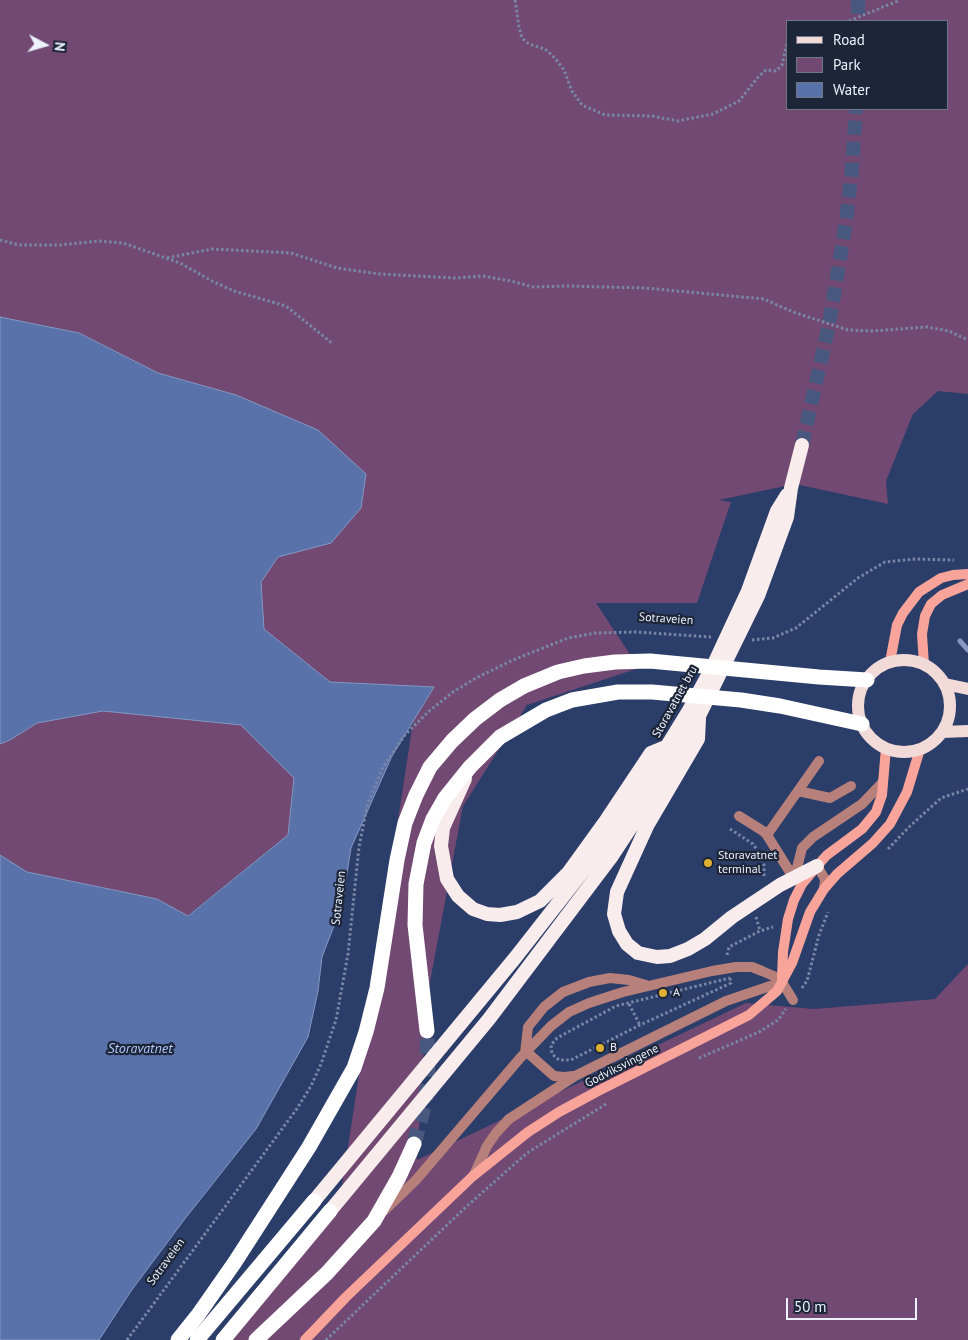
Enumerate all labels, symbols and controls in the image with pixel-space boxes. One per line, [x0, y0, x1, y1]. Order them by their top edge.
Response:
north arrow [20, 20, 70, 70]
legend [786, 20, 948, 110]
text: Road [833, 30, 865, 49]
text: N [50, 41, 69, 52]
text: Park [833, 55, 861, 74]
text: Water [833, 80, 870, 99]
street label: Sotraveien [638, 610, 694, 628]
street label: Storavatnet bru [649, 664, 701, 740]
place label: Storavatnet terminal [718, 849, 777, 877]
marker: Storavatnet terminal [702, 857, 714, 869]
street label: Sotraveien [329, 870, 349, 926]
place label: A [673, 986, 680, 1000]
marker: A [657, 987, 669, 999]
water label: Storavatnet [107, 1041, 173, 1057]
street label: Godviksvingene [583, 1041, 661, 1091]
place label: B [610, 1041, 617, 1055]
marker: B [594, 1042, 606, 1054]
street label: Sotraveien [144, 1236, 188, 1288]
scale bar [788, 1288, 919, 1320]
text: 50 m [794, 1297, 827, 1316]

